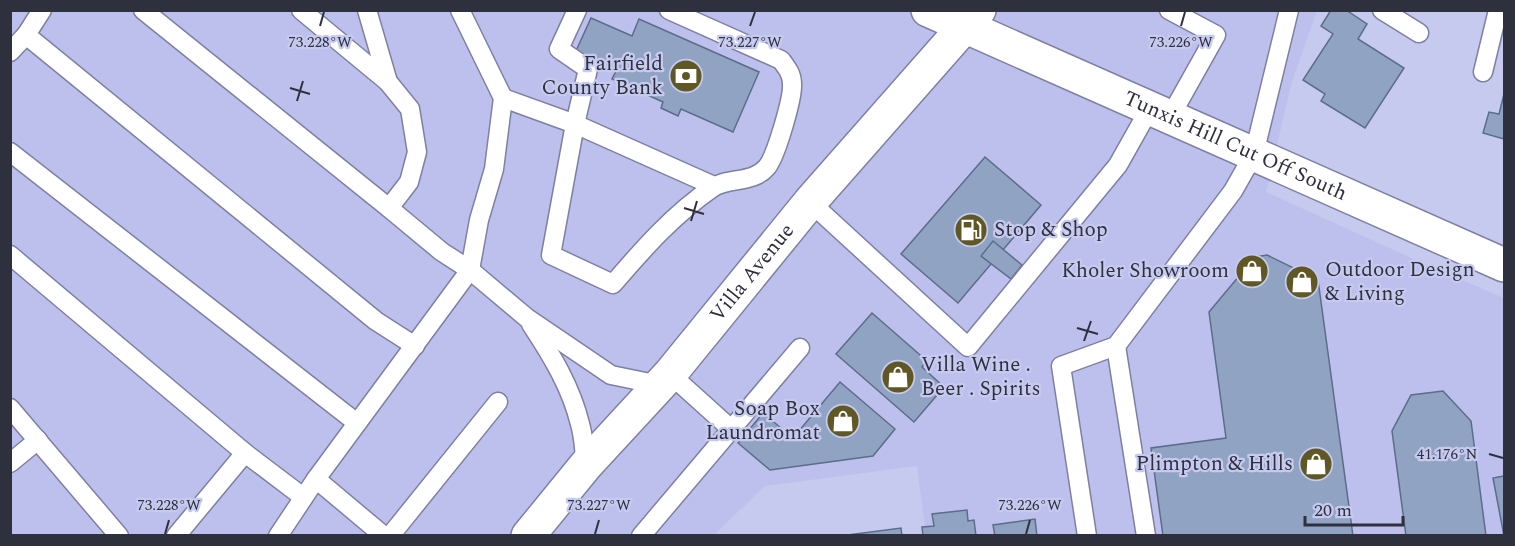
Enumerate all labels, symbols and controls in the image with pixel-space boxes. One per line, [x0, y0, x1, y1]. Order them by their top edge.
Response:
text: 73.228°W [288, 31, 352, 54]
text: 73.227°W [718, 31, 782, 54]
text: 73.226°W [1149, 31, 1213, 54]
place label: Fairfield County Bank [542, 48, 663, 104]
bank icon: Fairfield County Bank [668, 58, 704, 94]
street label: Tunxis Hill Cut Off South [1118, 83, 1352, 210]
fuel station icon: Stop & Shop [953, 212, 989, 248]
place label: Stop & Shop [994, 214, 1108, 246]
street label: Villa Avenue [702, 216, 802, 329]
shop icon: Kholer Showroom [1234, 253, 1270, 289]
place label: Outdoor Design & Living [1325, 254, 1475, 310]
place label: Kholer Showroom [1061, 255, 1229, 287]
shop icon: Outdoor Design & Living [1284, 264, 1320, 300]
place label: Villa Wine . Beer . Spirits [921, 349, 1041, 405]
shop icon: Villa Wine . Beer . Spirits [880, 359, 916, 395]
place label: Soap Box Laundromat [705, 393, 820, 449]
shop icon: Soap Box Laundromat [825, 403, 861, 439]
text: 41.176°N [1417, 443, 1477, 466]
shop icon: Plimpton & Hills [1298, 446, 1334, 482]
place label: Plimpton & Hills [1136, 448, 1293, 480]
scale bar [1305, 489, 1402, 527]
text: 73.228°W [137, 494, 201, 517]
text: 73.227°W [567, 494, 631, 517]
text: 73.226°W [998, 494, 1062, 517]
text: 20 m [1314, 497, 1352, 524]

